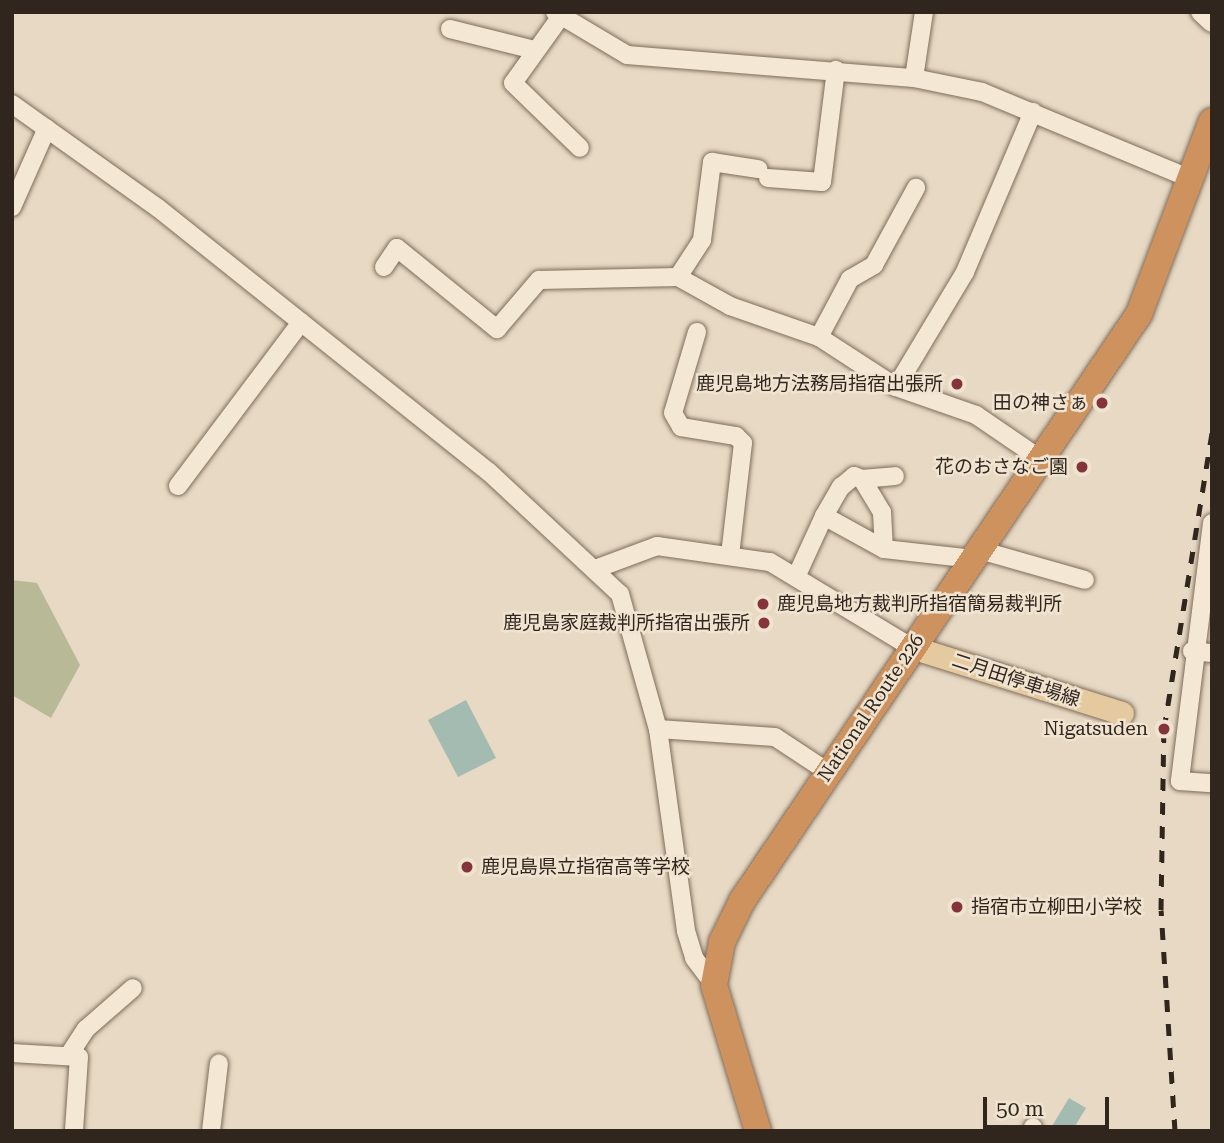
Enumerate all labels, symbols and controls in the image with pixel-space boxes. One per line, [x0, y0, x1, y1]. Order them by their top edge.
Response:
place label: 鹿児島地方法務局指宿出張所 [696, 373, 943, 395]
marker: 鹿児島地方法務局指宿出張所 [949, 376, 965, 392]
place label: 田の神さぁ [993, 392, 1088, 414]
marker: 田の神さぁ [1094, 395, 1110, 411]
place label: 花のおさなご園 [935, 456, 1068, 478]
marker: 花のおさなご園 [1074, 459, 1090, 475]
place label: 鹿児島地方裁判所指宿簡易裁判所 [777, 593, 1062, 615]
marker: 鹿児島地方裁判所指宿簡易裁判所 [755, 596, 771, 612]
place label: 鹿児島家庭裁判所指宿出張所 [503, 612, 750, 634]
marker: 鹿児島家庭裁判所指宿出張所 [756, 615, 772, 631]
street label: National Route 226 [813, 630, 929, 786]
street label: 二月田停車場線 [949, 649, 1083, 711]
place label: Nigatsuden [1043, 718, 1148, 740]
marker: Nigatsuden [1154, 719, 1174, 739]
place label: 鹿児島県立指宿高等学校 [481, 856, 690, 878]
marker: 鹿児島県立指宿高等学校 [459, 859, 475, 875]
place label: 指宿市立柳田小学校 [971, 896, 1142, 918]
marker: 指宿市立柳田小学校 [949, 899, 965, 915]
scale bar [986, 1084, 1112, 1128]
text: 50 m [996, 1097, 1044, 1121]

